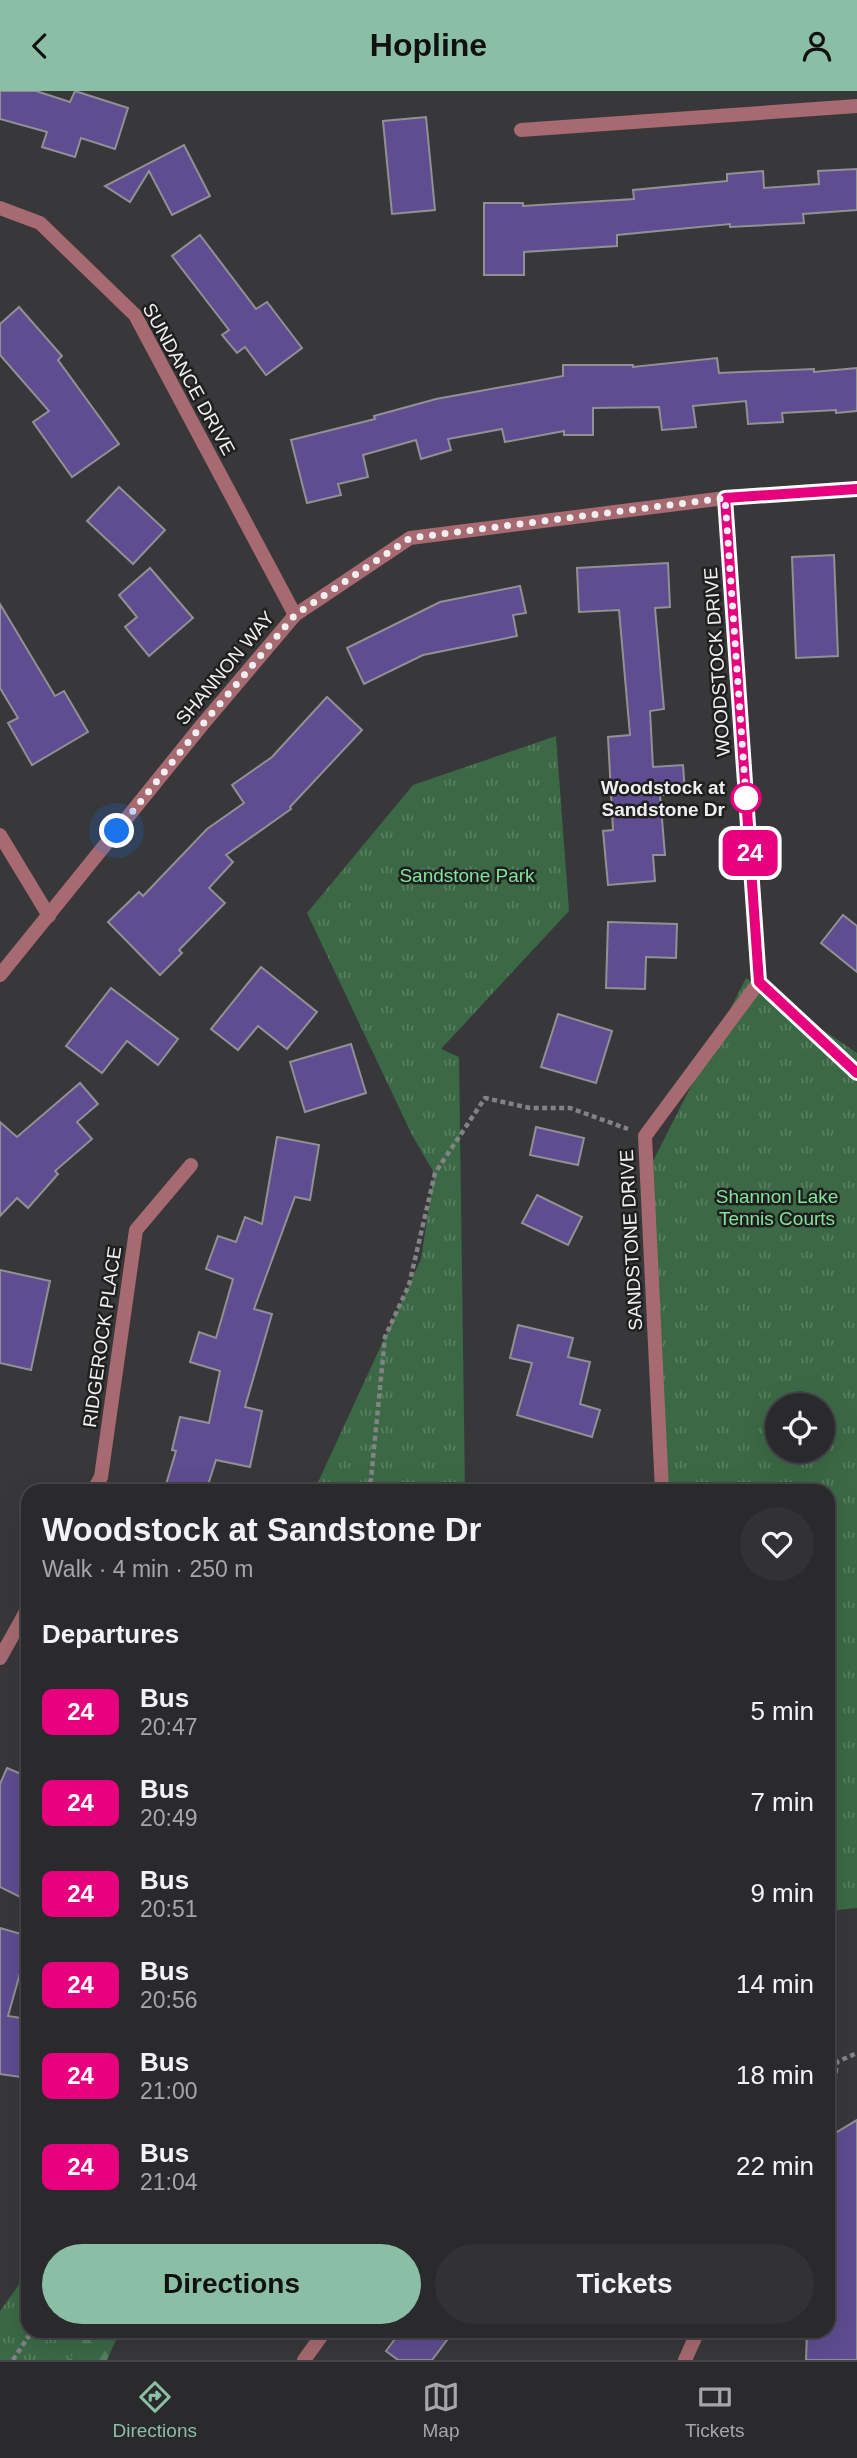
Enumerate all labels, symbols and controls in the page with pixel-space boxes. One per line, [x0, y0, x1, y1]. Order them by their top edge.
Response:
icon: back [21, 27, 59, 65]
text: Hopline [370, 27, 487, 63]
icon: person [798, 27, 836, 65]
street label: SUNDANCE DRIVE [139, 300, 239, 458]
street label: WOODSTOCK DRIVE [700, 567, 734, 757]
street label: SHANNON WAY [171, 607, 279, 729]
place label: Woodstock at Sandstone Dr [601, 777, 726, 820]
marker: Woodstock at Sandstone Dr [731, 783, 761, 813]
your location [99, 813, 134, 848]
line badge: 24 [718, 830, 782, 876]
text: 24 [737, 839, 763, 866]
park label: Sandstone Park [399, 865, 535, 886]
street label: SANDSTONE DRIVE [616, 1149, 646, 1331]
park label: Shannon Lake Tennis Courts [716, 1186, 838, 1229]
street label: RIDGEROCK PLACE [79, 1245, 125, 1429]
map controls [765, 1393, 835, 1463]
button: locate [765, 1393, 835, 1463]
button: heart [740, 1507, 814, 1581]
text: Woodstock at Sandstone Dr [42, 1511, 481, 1548]
text: Walk · 4 min · 250 m [42, 1556, 253, 1582]
text: Departures [42, 1619, 179, 1649]
text: Bus [140, 1683, 189, 1713]
text: 5 min [750, 1696, 814, 1726]
text: 24 [67, 1698, 94, 1725]
text: 20:47 [140, 1714, 198, 1740]
text: Bus [140, 1774, 189, 1804]
text: 7 min [750, 1787, 814, 1817]
text: 24 [67, 1789, 94, 1816]
text: 20:49 [140, 1805, 198, 1831]
text: Bus [140, 1865, 189, 1895]
text: 9 min [750, 1878, 814, 1908]
text: 24 [67, 1880, 94, 1907]
text: 20:51 [140, 1896, 198, 1922]
text: Bus [140, 1956, 189, 1986]
text: 14 min [736, 1969, 814, 1999]
text: 24 [67, 1971, 94, 1998]
text: 20:56 [140, 1987, 198, 2013]
text: Bus [140, 2047, 189, 2077]
text: 18 min [736, 2060, 814, 2090]
text: 24 [67, 2062, 94, 2089]
text: 21:00 [140, 2078, 198, 2104]
text: Bus [140, 2138, 189, 2168]
text: 22 min [736, 2151, 814, 2181]
text: 24 [67, 2153, 94, 2180]
text: 21:04 [140, 2169, 198, 2195]
button: Directions [42, 2244, 421, 2324]
button: Tickets [435, 2244, 814, 2324]
tab: Directions [113, 2378, 197, 2442]
tab: Map [422, 2378, 460, 2442]
tab: Tickets [685, 2378, 744, 2442]

